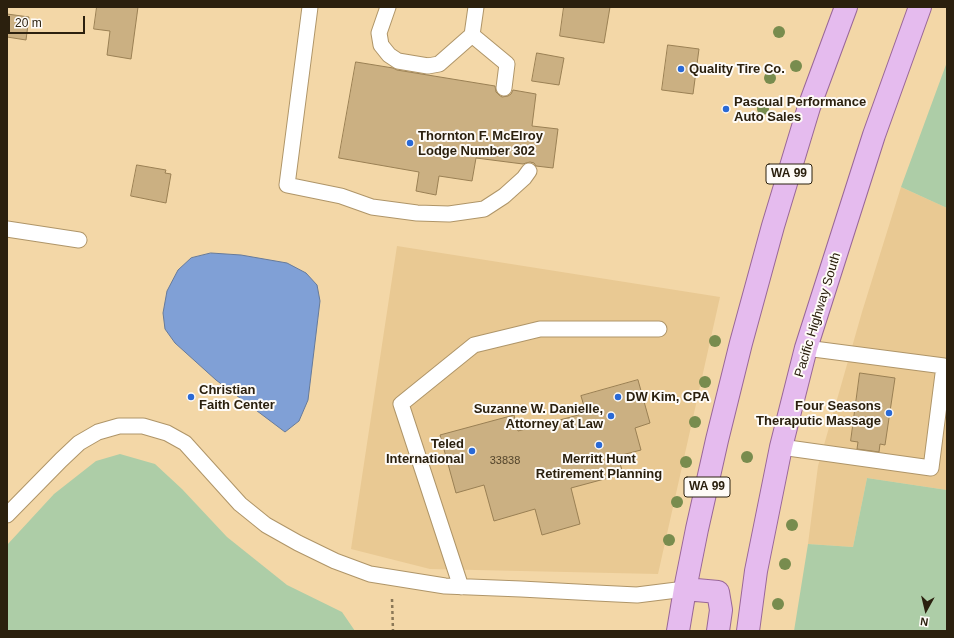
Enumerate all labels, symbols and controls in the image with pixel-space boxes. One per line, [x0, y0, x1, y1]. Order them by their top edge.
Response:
scale bar [10, 8, 87, 34]
text: 20 m [15, 16, 42, 30]
place label: Quality Tire Co. [689, 61, 785, 77]
marker: Quality Tire Co. [676, 64, 686, 74]
place label: Pascual Performance Auto Sales [734, 94, 866, 125]
marker: Pascual Performance Auto Sales [721, 104, 731, 114]
place label: Thornton F. McElroy Lodge Number 302 [418, 128, 543, 159]
marker: Thornton F. McElroy Lodge Number 302 [405, 138, 415, 148]
road number: WA 99 [766, 164, 812, 184]
street label: Pacific Highway South [792, 251, 844, 379]
place label: Christian Faith Center [199, 382, 275, 413]
place label: DW Kim, CPA [626, 389, 710, 405]
marker: Christian Faith Center [186, 392, 196, 402]
marker: DW Kim, CPA [613, 392, 623, 402]
place label: Four Seasons Theraputic Massage [756, 398, 881, 429]
place label: Suzanne W. Danielle, Attorney at Law [474, 401, 603, 432]
marker: Four Seasons Theraputic Massage [884, 408, 894, 418]
marker: Suzanne W. Danielle, Attorney at Law [606, 411, 616, 421]
place label: Teled International [386, 436, 464, 467]
marker: Merritt Hunt Retirement Planning [594, 440, 604, 450]
marker: Teled International [467, 446, 477, 456]
place label: Merritt Hunt Retirement Planning [536, 451, 662, 482]
house number: 33838 [490, 454, 520, 468]
road number: WA 99 [684, 477, 730, 497]
north arrow [906, 590, 946, 630]
text: N [920, 615, 929, 628]

